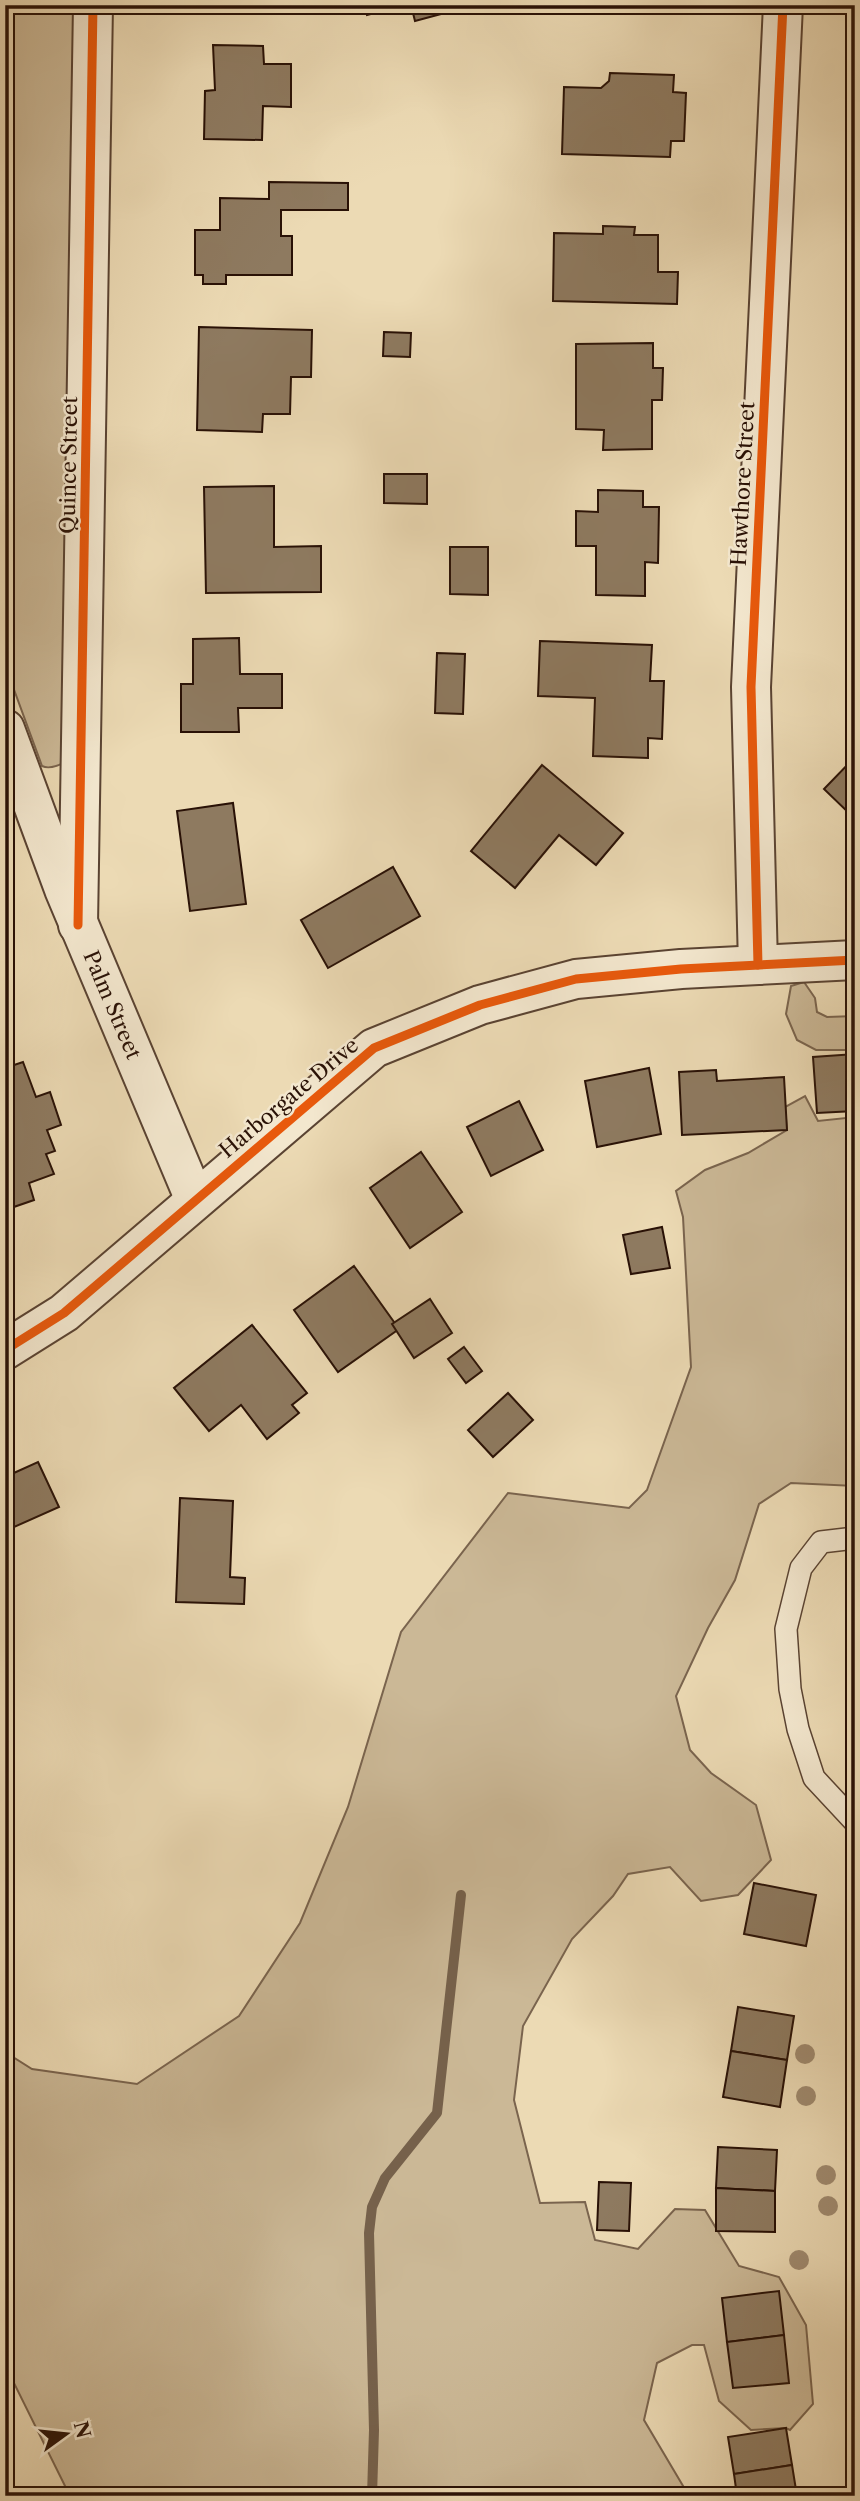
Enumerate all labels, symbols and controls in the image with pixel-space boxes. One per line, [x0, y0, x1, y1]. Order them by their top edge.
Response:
street label: Quince Street [55, 395, 82, 534]
street label: Hawthore Street [726, 401, 759, 567]
street label: Palm Street [78, 947, 147, 1063]
street label: Harborgate Drive [214, 1032, 363, 1163]
north arrow [32, 2400, 102, 2470]
text: N [69, 2419, 95, 2441]

